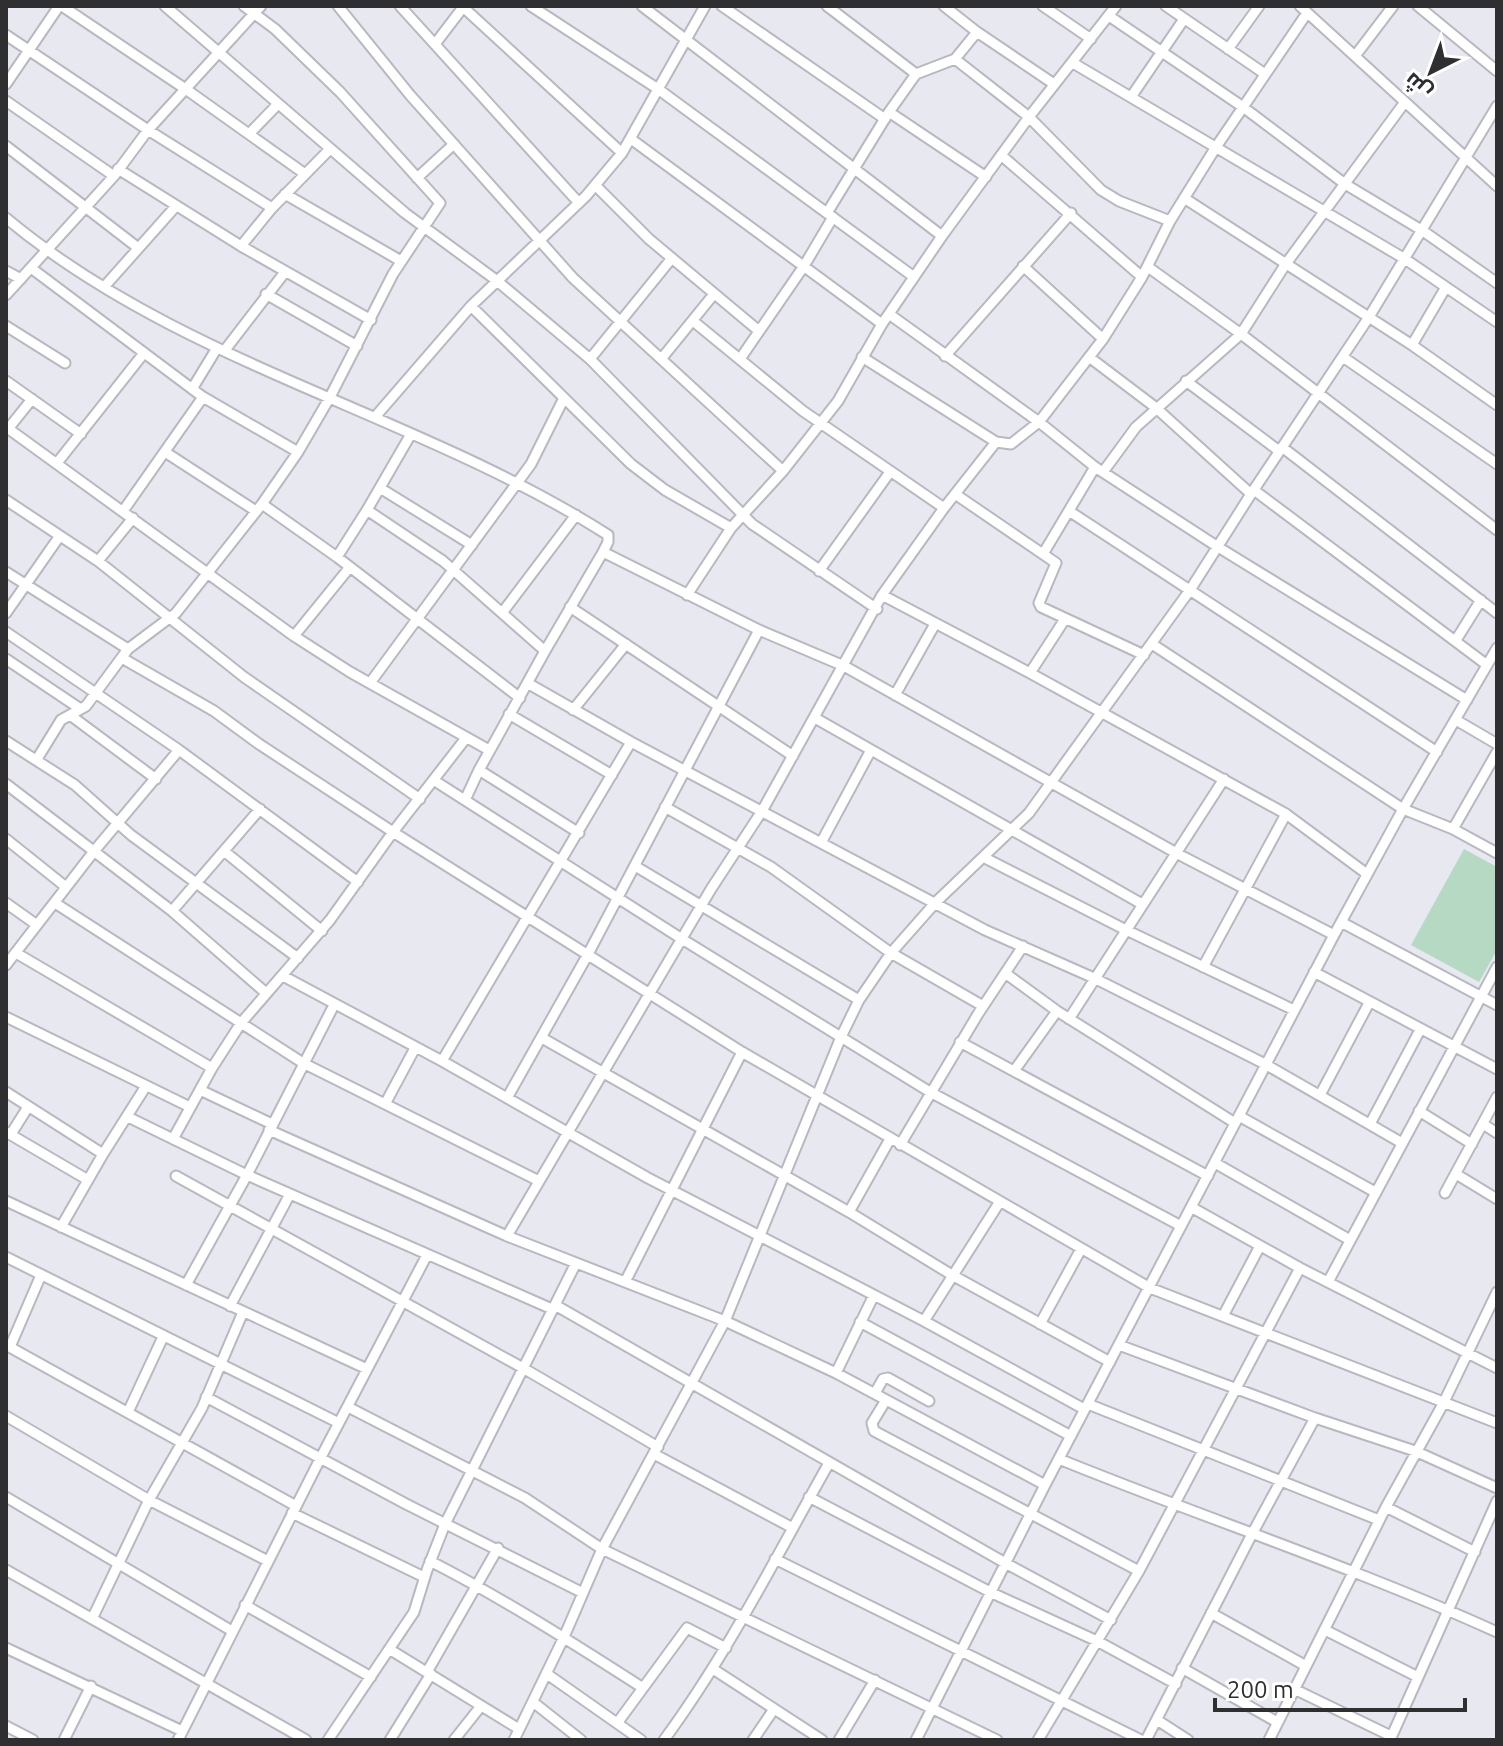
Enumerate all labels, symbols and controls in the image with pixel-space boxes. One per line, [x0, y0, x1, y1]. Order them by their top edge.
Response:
north arrow [1391, 32, 1471, 112]
text: ش [1398, 67, 1437, 106]
scale bar [1215, 1662, 1465, 1712]
text: 200 m [1227, 1676, 1294, 1703]

